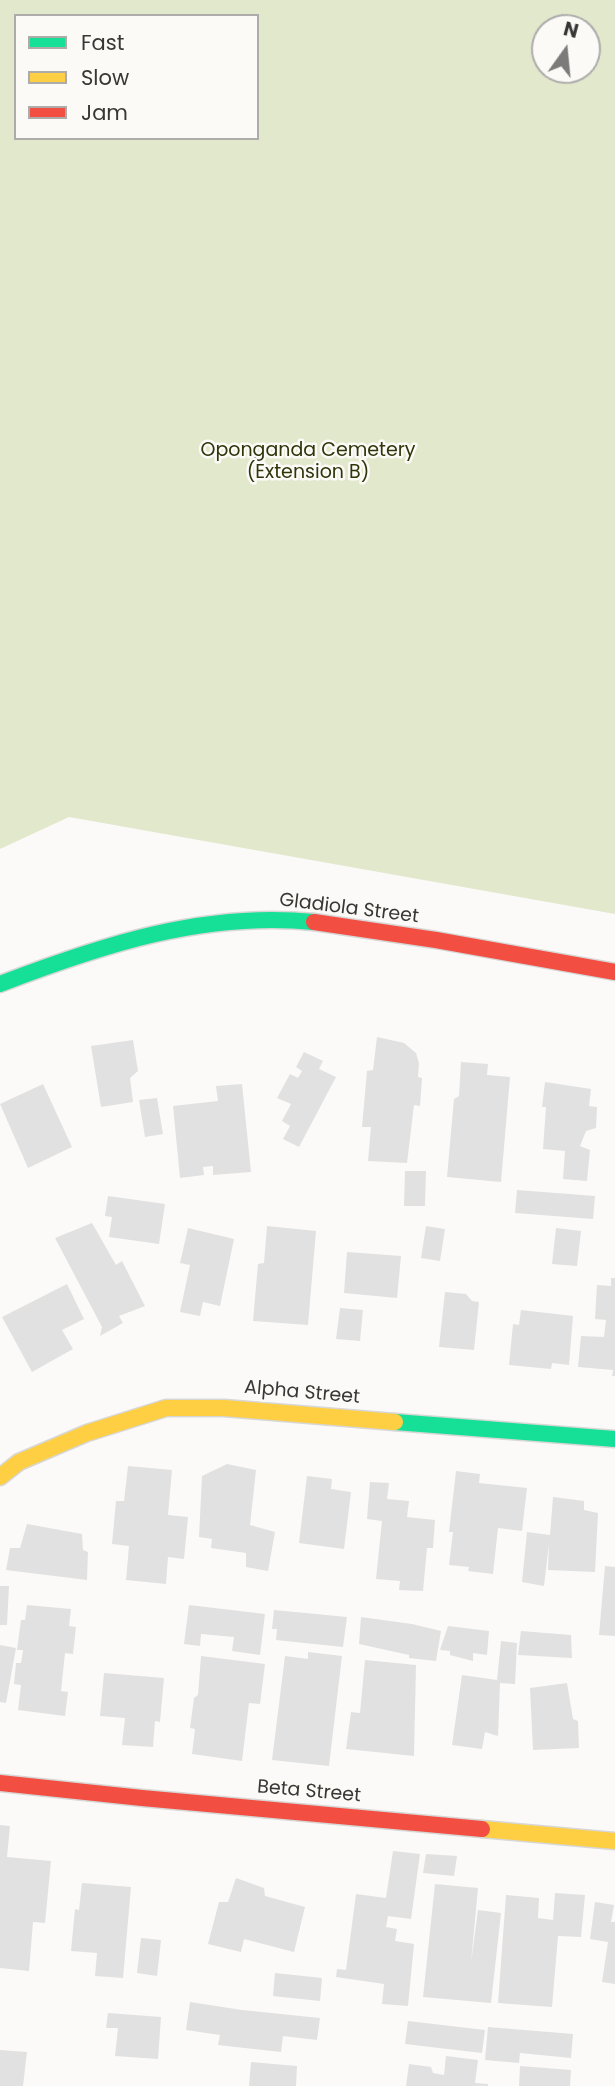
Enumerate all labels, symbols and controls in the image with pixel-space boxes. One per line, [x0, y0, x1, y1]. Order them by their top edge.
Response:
legend [14, 14, 259, 140]
north arrow [531, 14, 601, 84]
text: N [561, 15, 581, 45]
text: Fast [81, 28, 124, 57]
text: Slow [81, 63, 129, 92]
text: Jam [81, 98, 128, 127]
park label: Oponganda Cemetery (Extension B) [201, 440, 415, 484]
street label: Gladiola Street [278, 889, 420, 929]
street label: Alpha Street [243, 1377, 361, 1409]
street label: Beta Street [256, 1776, 362, 1808]

